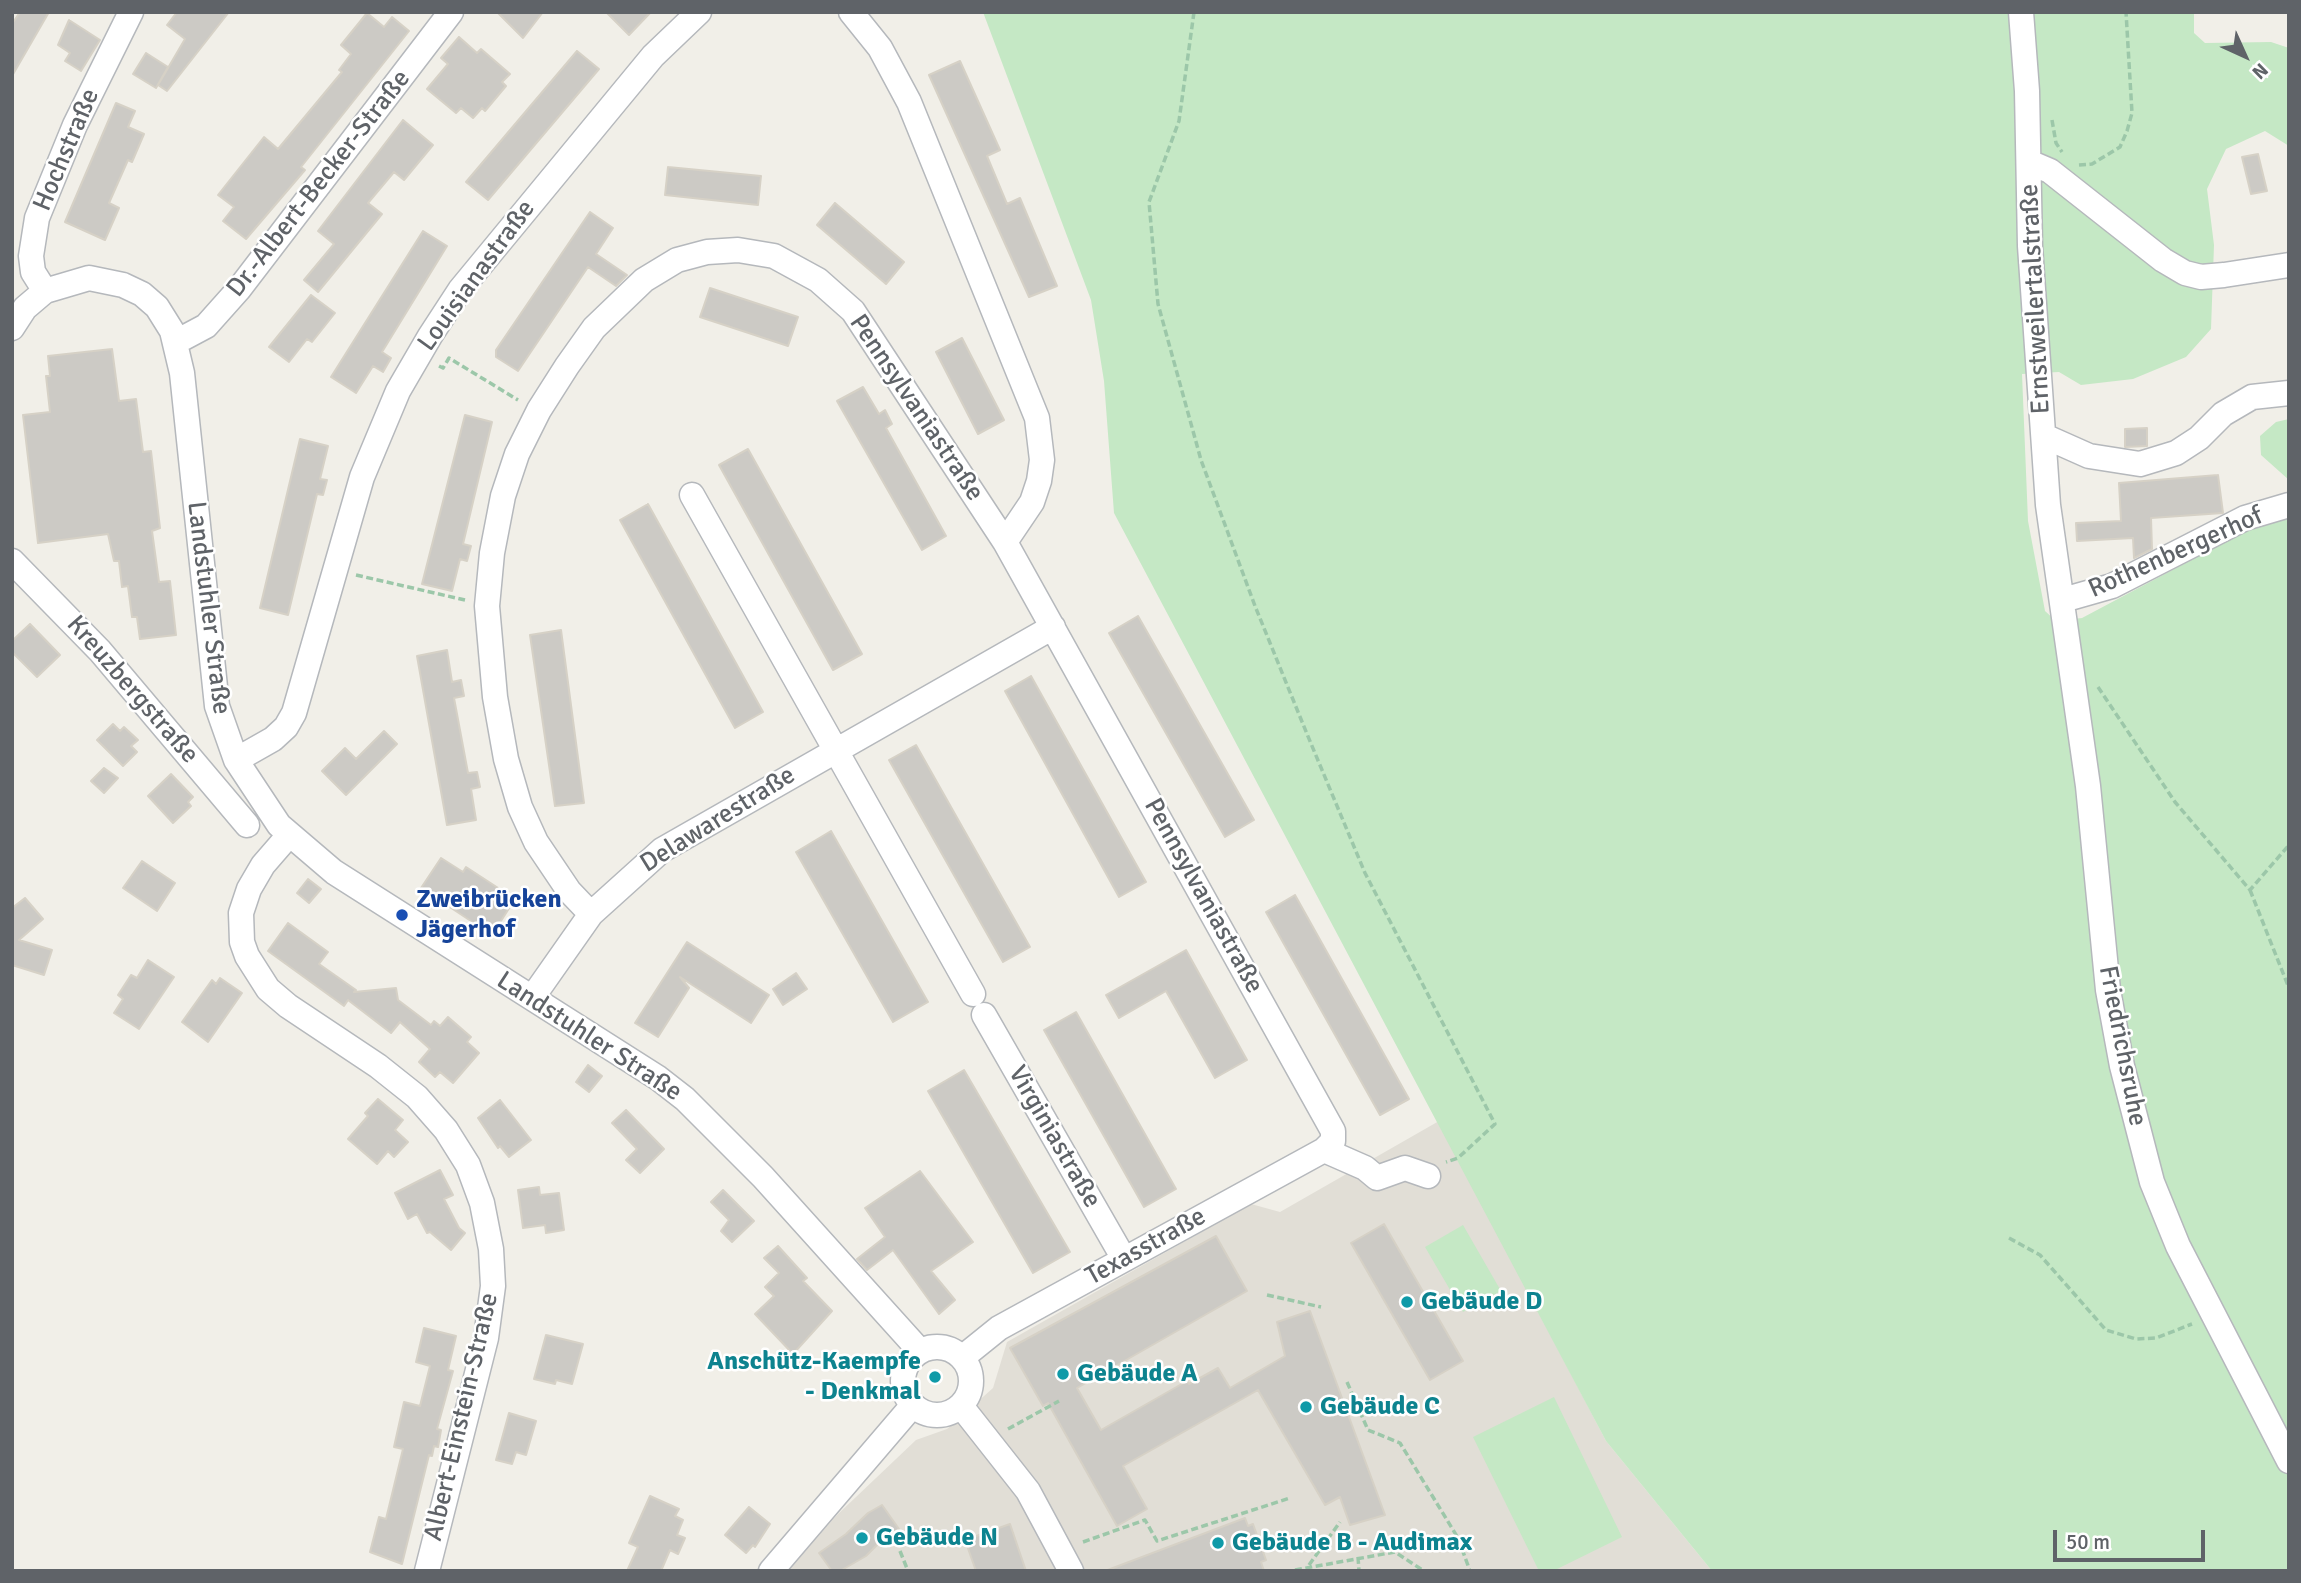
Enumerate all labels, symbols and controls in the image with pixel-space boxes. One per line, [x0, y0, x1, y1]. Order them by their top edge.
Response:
north arrow [2210, 21, 2280, 91]
text: N [2247, 58, 2273, 84]
street label: Dr.-Albert-Becker-Straße [221, 64, 417, 304]
street label: Hochstraße [27, 84, 107, 216]
street label: Ernstweilertalstraße [2014, 183, 2058, 415]
street label: Louisianastraße [412, 194, 542, 358]
street label: Pennsylvaniastraße [842, 309, 990, 507]
street label: Landstuhler Straße [179, 500, 237, 716]
street label: Rothenbergerhof [2084, 501, 2268, 605]
street label: Kreuzbergstraße [59, 610, 205, 770]
street label: Delawarestraße [635, 760, 801, 880]
street label: Pennsylvaniastraße [1136, 793, 1270, 999]
place label: Zweibrücken Jägerhof [416, 884, 562, 946]
marker: Zweibrücken Jägerhof [394, 907, 410, 923]
street label: Friedrichsruhe [2091, 963, 2153, 1129]
street label: Landstuhler Straße [491, 966, 687, 1108]
street label: Virginiastraße [1001, 1060, 1107, 1214]
street label: Texasstraße [1081, 1201, 1211, 1293]
place label: Gebäude D [1421, 1286, 1542, 1318]
street label: Albert-Einstein-Straße [418, 1290, 506, 1544]
marker: Gebäude D [1399, 1294, 1415, 1310]
place label: Anschütz-Kaempfe - Denkmal [707, 1346, 921, 1408]
place label: Gebäude A [1077, 1358, 1198, 1390]
marker: Gebäude A [1055, 1366, 1071, 1382]
marker: Anschütz-Kaempfe - Denkmal [927, 1369, 943, 1385]
place label: Gebäude C [1320, 1391, 1440, 1423]
marker: Gebäude C [1298, 1399, 1314, 1415]
scale bar [2056, 1516, 2208, 1560]
place label: Gebäude N [876, 1522, 998, 1554]
place label: Gebäude B - Audimax [1232, 1527, 1472, 1559]
text: 50 m [2066, 1529, 2110, 1555]
marker: Gebäude N [854, 1530, 870, 1546]
marker: Gebäude B - Audimax [1210, 1535, 1226, 1551]

